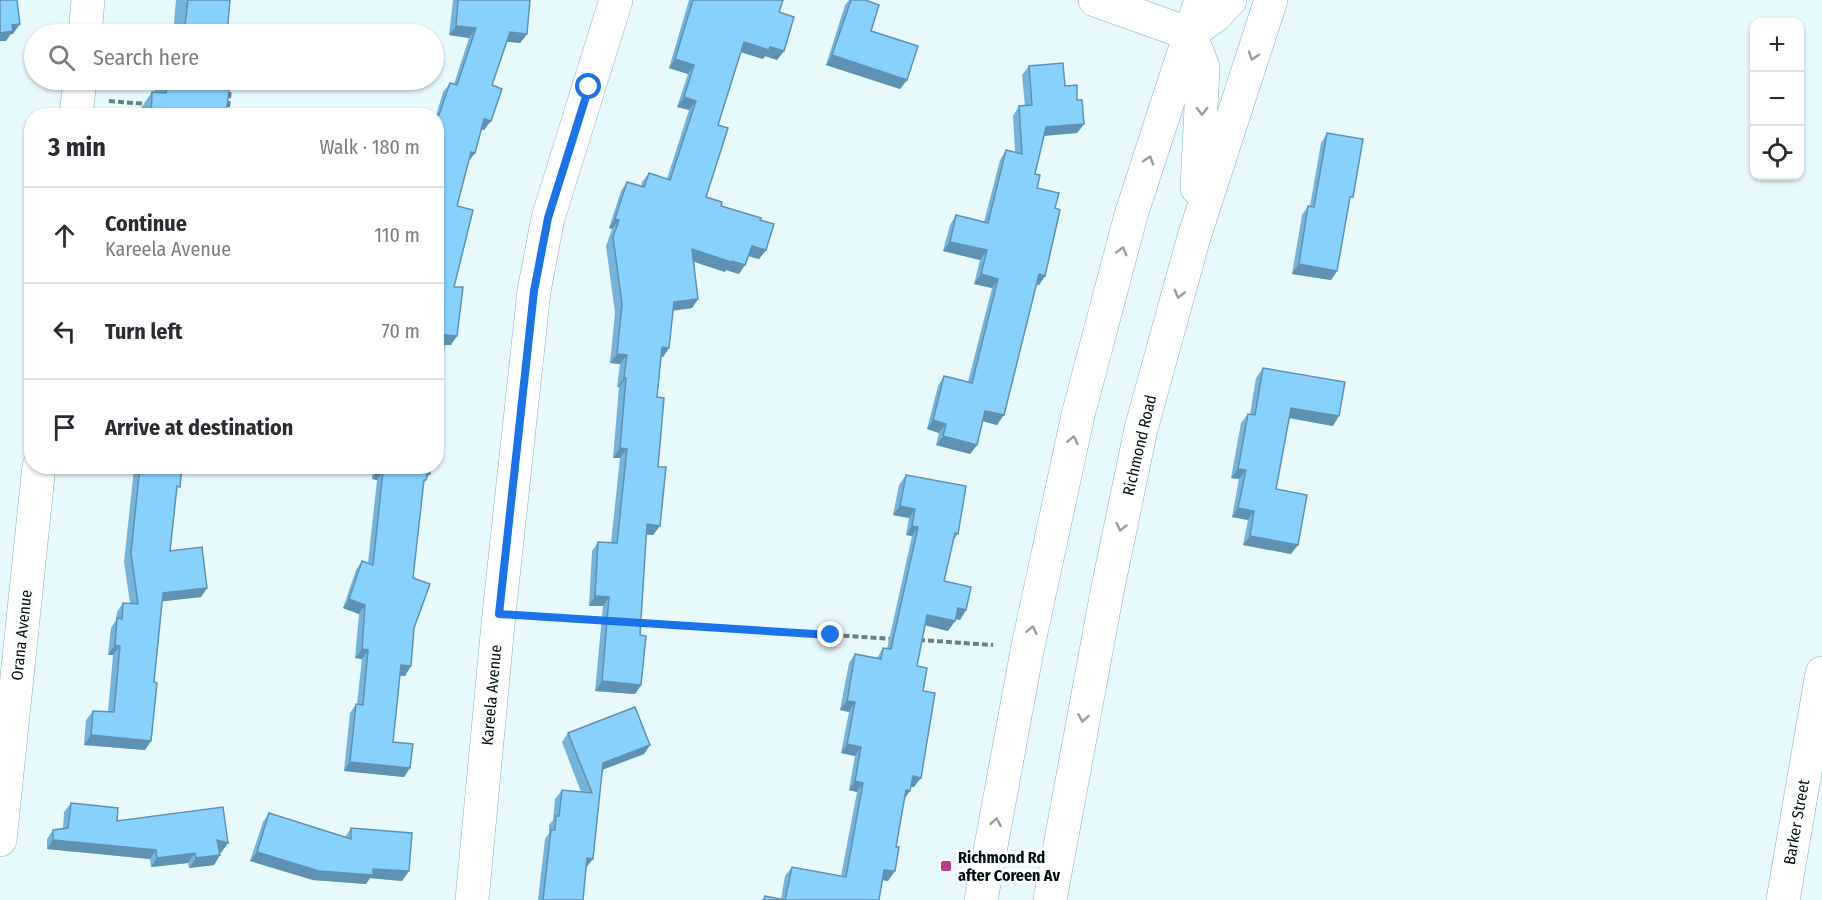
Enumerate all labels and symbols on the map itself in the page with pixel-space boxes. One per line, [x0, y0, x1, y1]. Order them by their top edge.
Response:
one-way arrow [1247, 50, 1260, 61]
route start [575, 73, 601, 99]
one-way arrow [1196, 106, 1208, 115]
one-way arrow [1142, 155, 1154, 166]
one-way arrow [1114, 246, 1127, 256]
one-way arrow [1174, 288, 1186, 299]
street label: Richmond Road [1119, 393, 1160, 497]
one-way arrow [1066, 435, 1079, 445]
one-way arrow [1115, 522, 1128, 532]
street label: Orana Avenue [7, 589, 36, 681]
route end [817, 621, 843, 647]
one-way arrow [1024, 626, 1037, 636]
street label: Kareela Avenue [478, 644, 505, 746]
one-way arrow [1077, 713, 1090, 723]
street label: Barker Street [1780, 777, 1813, 866]
one-way arrow [989, 817, 1002, 827]
place label: Richmond Rd after Coreen Av [958, 848, 1060, 885]
marker: Richmond Rd after Coreen Av [939, 859, 953, 873]

